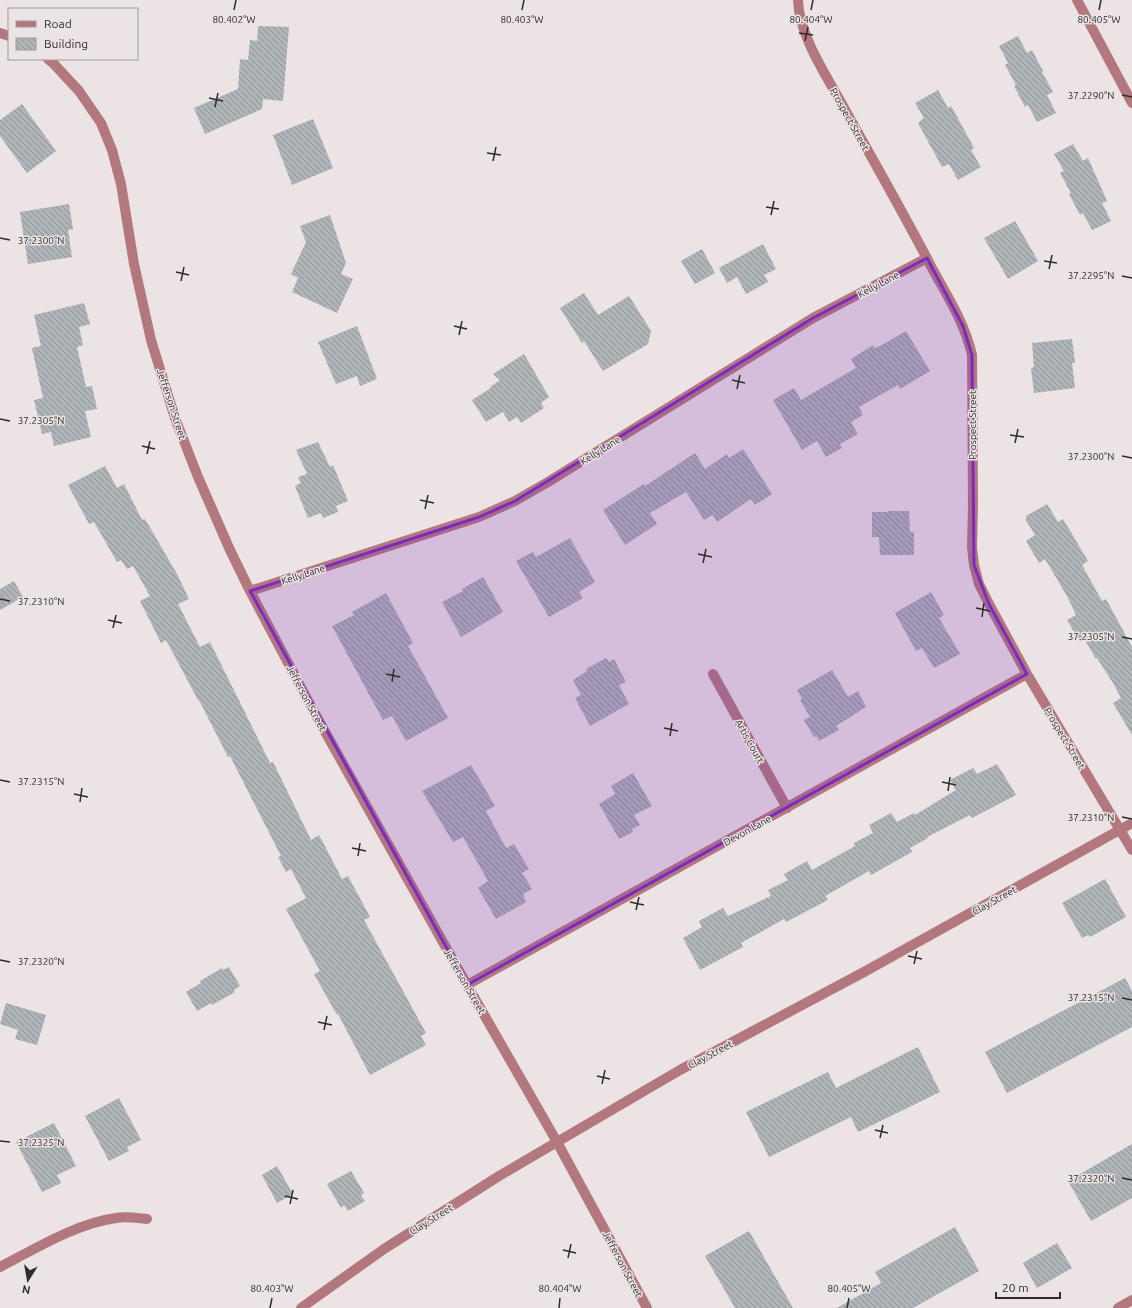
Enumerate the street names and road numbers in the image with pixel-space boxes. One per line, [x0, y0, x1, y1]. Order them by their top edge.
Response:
street label: Prospect Street [828, 86, 871, 153]
street label: Kelly Lane [856, 269, 901, 300]
street label: Jefferson Street [155, 368, 188, 441]
street label: Prospect Street [967, 390, 978, 460]
street label: Kelly Lane [578, 434, 622, 467]
street label: Kelly Lane [280, 562, 326, 587]
street label: Jefferson Street [284, 663, 329, 733]
street label: Prospect Street [1042, 705, 1087, 771]
street label: Artis Court [733, 717, 766, 765]
street label: Devon Lane [722, 813, 773, 848]
street label: Clay Street [970, 884, 1018, 917]
street label: Jefferson Street [441, 947, 488, 1016]
street label: Clay Street [686, 1038, 734, 1071]
street label: Clay Street [408, 1202, 455, 1237]
street label: Jefferson Street [600, 1229, 645, 1299]

